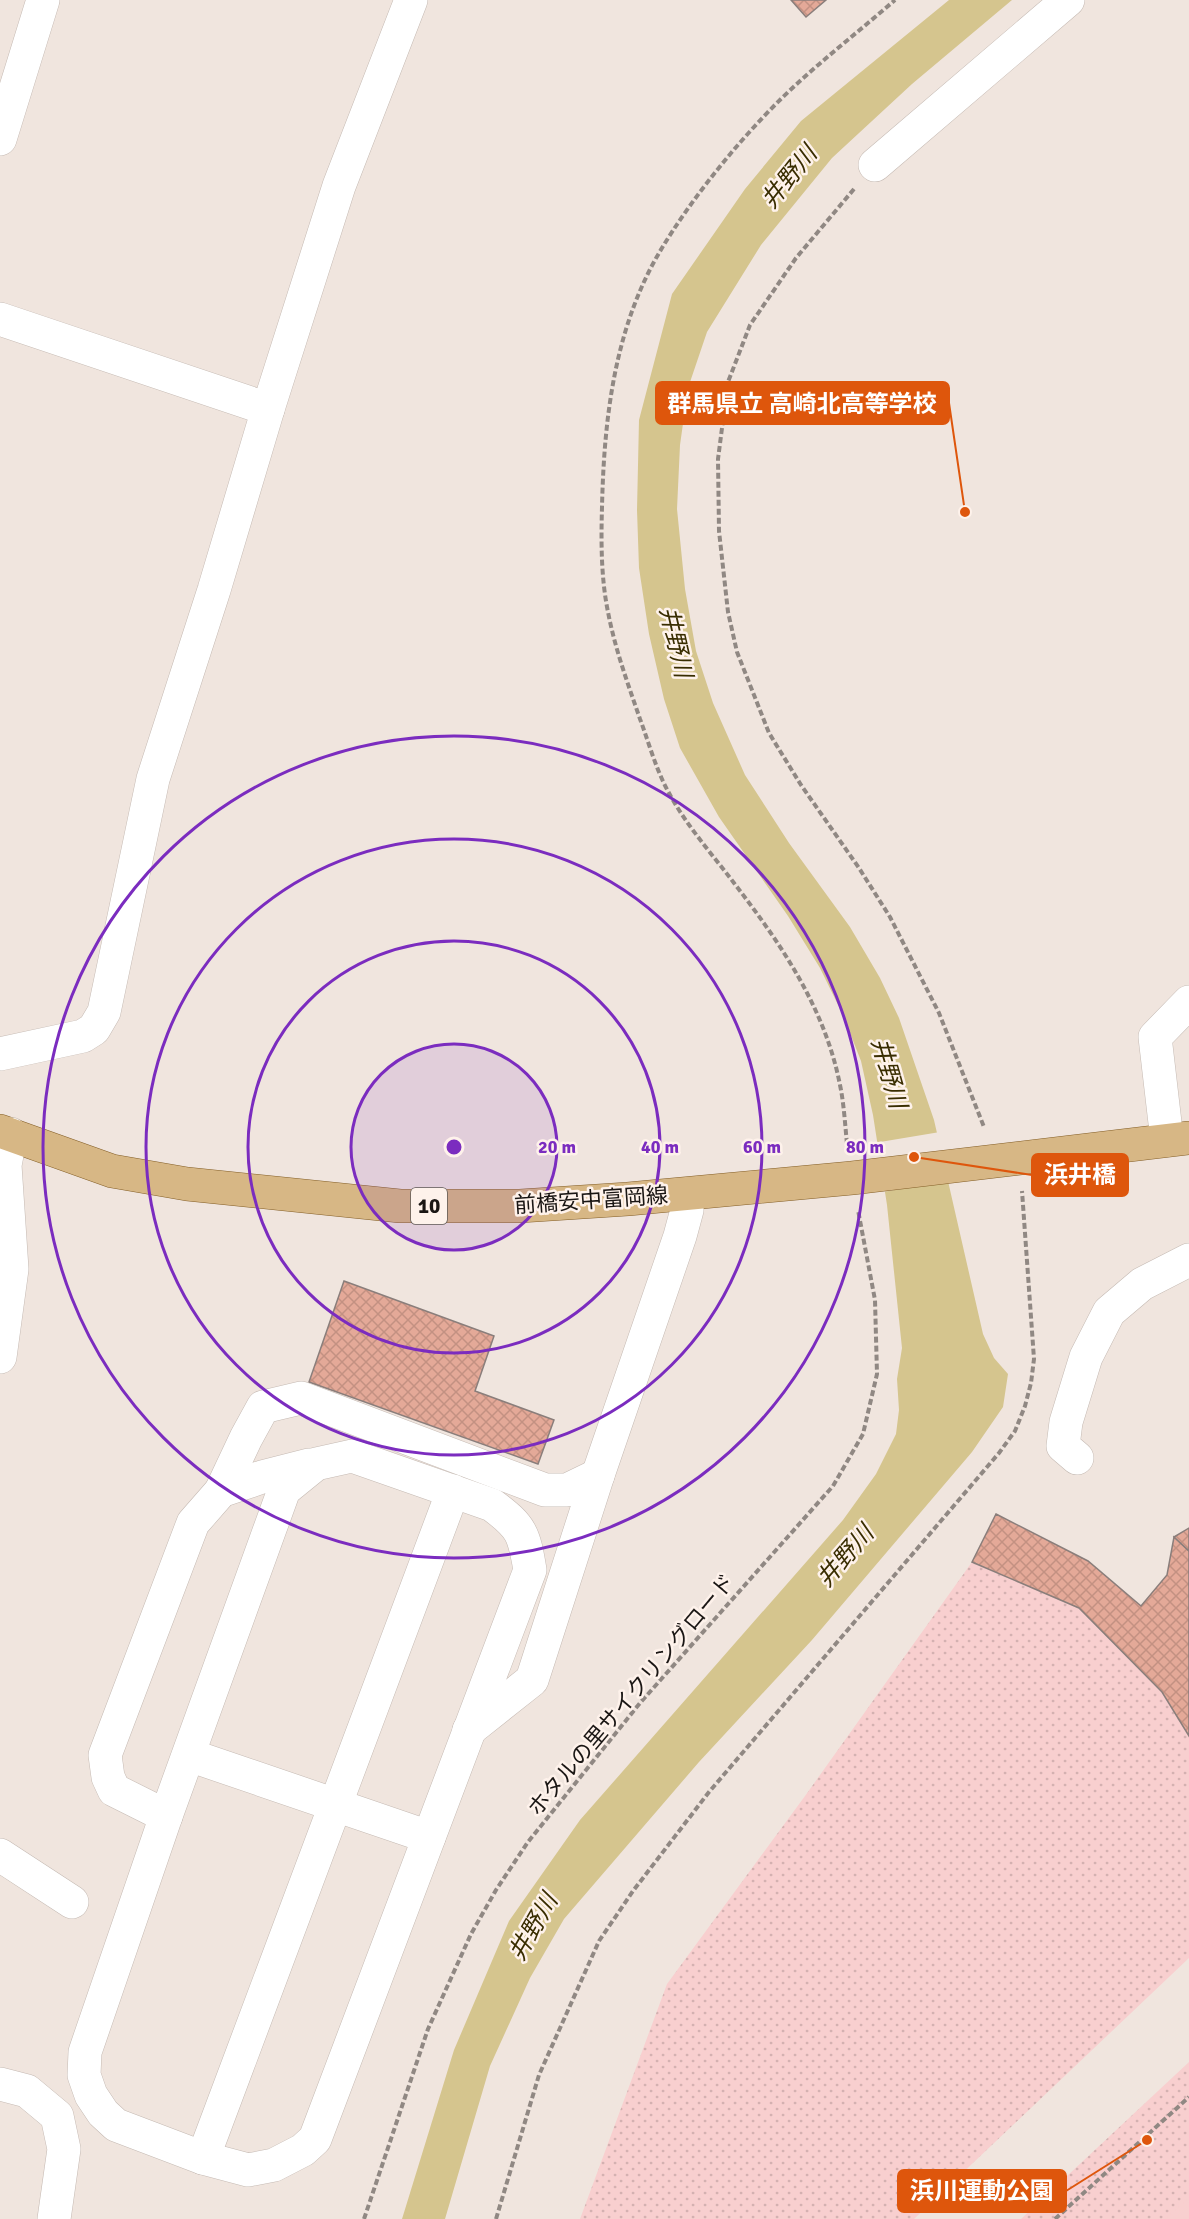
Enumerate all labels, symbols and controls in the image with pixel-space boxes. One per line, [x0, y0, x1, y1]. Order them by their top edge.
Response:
water label: 井野川 [755, 137, 825, 214]
callout: 群馬県立 高崎北高等学校 [656, 382, 949, 424]
text: 群馬県立 高崎北高等学校 [667, 389, 937, 419]
water label: 井野川 [653, 604, 699, 683]
water label: 井野川 [865, 1034, 914, 1115]
text: 20 m [538, 1136, 576, 1158]
text: 40 m [641, 1136, 679, 1158]
text: 60 m [743, 1136, 781, 1158]
text: 80 m [846, 1136, 884, 1158]
centre of rings [444, 1137, 464, 1157]
callout: 浜井橋 [1032, 1154, 1128, 1196]
text: 浜井橋 [1044, 1160, 1116, 1190]
street label: 前橋安中富岡線 [513, 1181, 669, 1219]
road number: 10 [411, 1188, 447, 1224]
water label: 井野川 [810, 1517, 882, 1593]
street label: ホタルの里サイクリングロード [522, 1569, 740, 1821]
water label: 井野川 [502, 1886, 565, 1966]
callout: 浜川運動公園 [898, 2170, 1066, 2212]
text: 浜川運動公園 [910, 2176, 1054, 2206]

